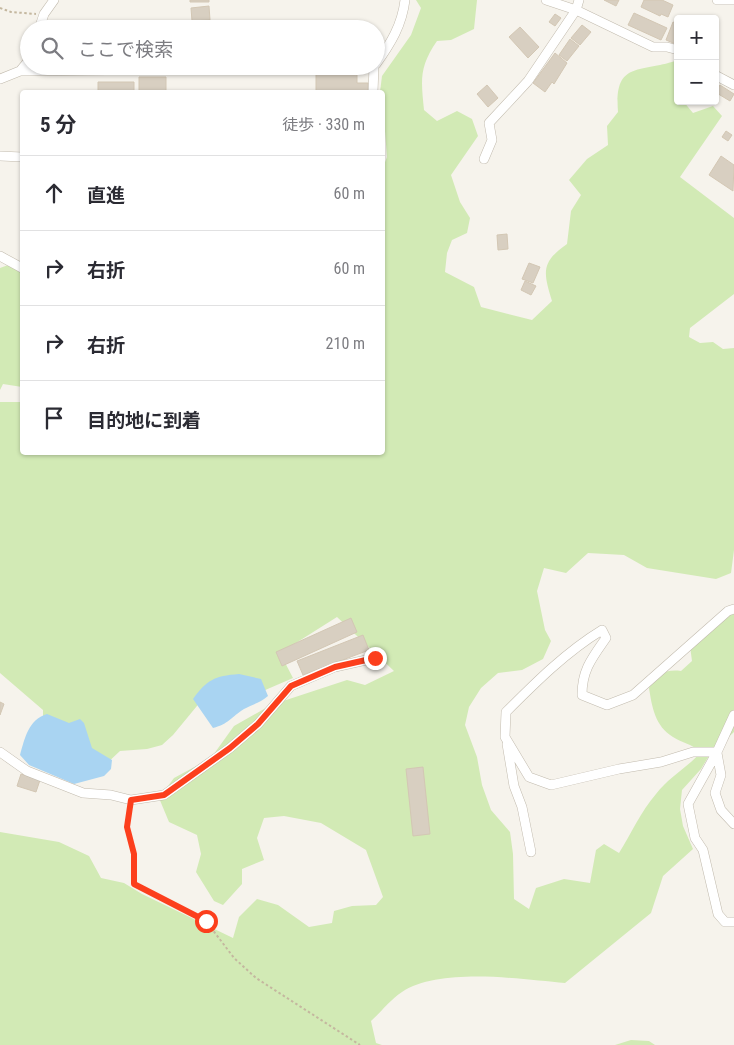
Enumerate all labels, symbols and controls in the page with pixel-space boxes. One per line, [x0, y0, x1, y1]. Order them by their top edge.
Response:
map controls [674, 15, 719, 105]
button: + [674, 15, 719, 60]
search box [20, 20, 385, 75]
icon: search [38, 34, 66, 62]
text: ここで検索 [78, 38, 173, 61]
button: − [674, 60, 719, 105]
text: 5 分 [40, 113, 76, 137]
text: 徒歩 · 330 m [282, 115, 365, 134]
icon: ahead [40, 179, 68, 207]
text: 直進 [87, 184, 125, 207]
text: 60 m [333, 184, 365, 203]
icon: right [40, 254, 68, 282]
text: 右折 [87, 259, 125, 282]
text: 60 m [333, 259, 365, 278]
icon: right [40, 329, 68, 357]
text: 右折 [87, 334, 125, 357]
text: 210 m [326, 334, 365, 353]
icon: arrive [40, 404, 68, 432]
text: 目的地に到着 [87, 409, 201, 432]
route end [364, 647, 387, 670]
route start [195, 910, 218, 933]

